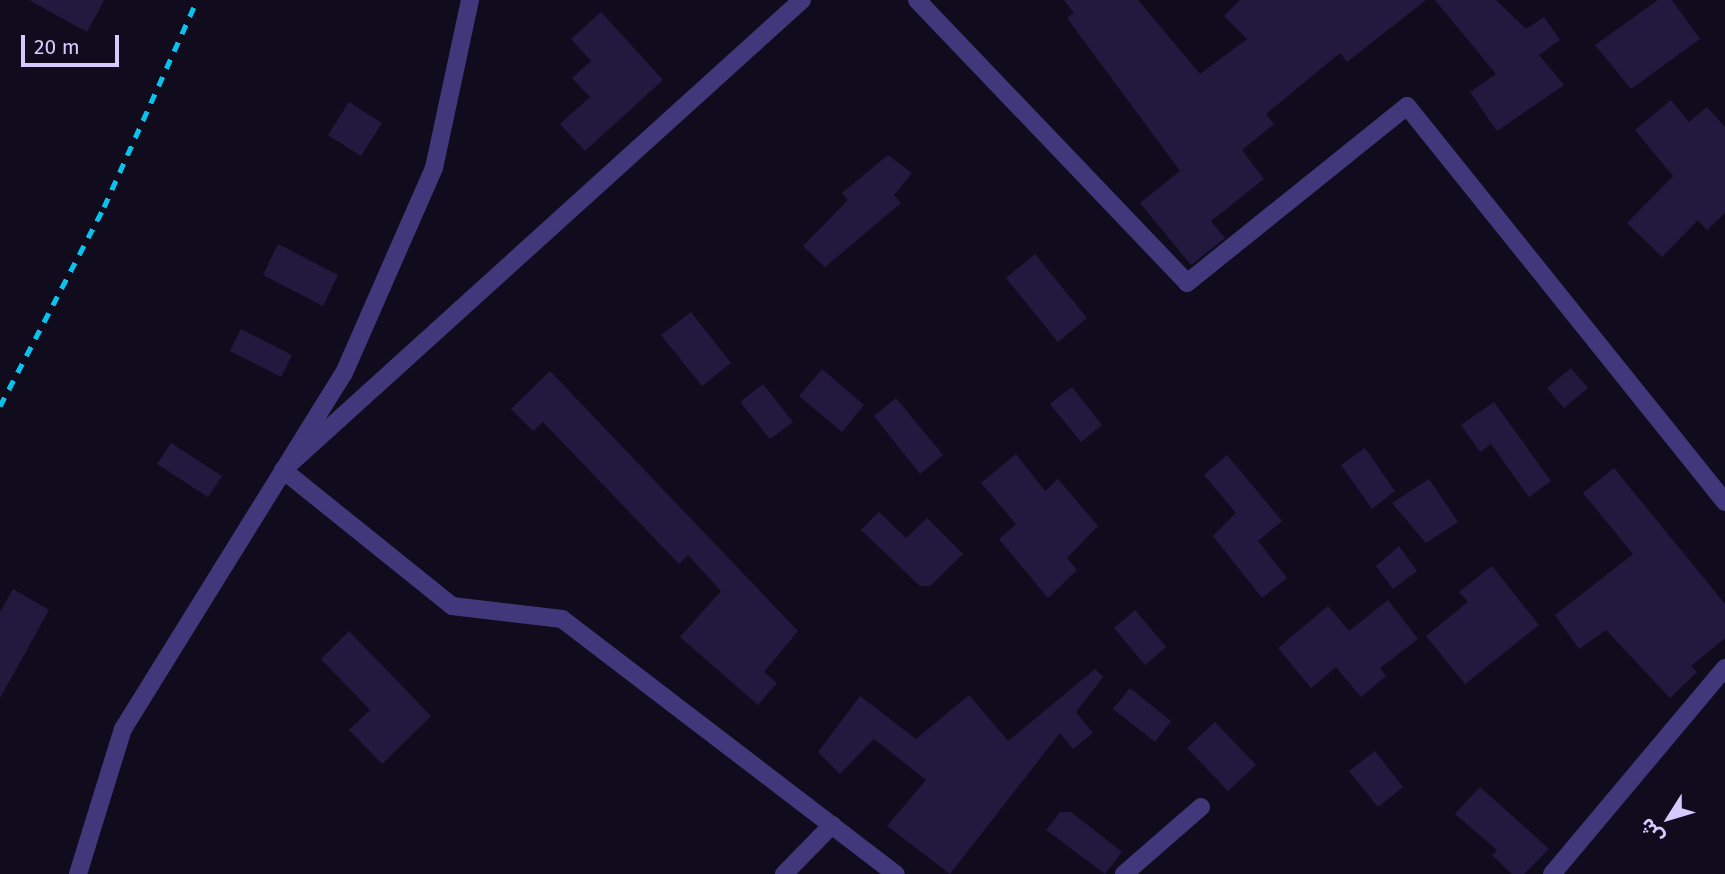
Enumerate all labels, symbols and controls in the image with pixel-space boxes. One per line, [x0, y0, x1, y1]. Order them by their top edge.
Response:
scale bar [24, 21, 122, 65]
text: 20 m [34, 34, 80, 60]
north arrow [1634, 783, 1704, 853]
text: ش [1635, 814, 1669, 848]

